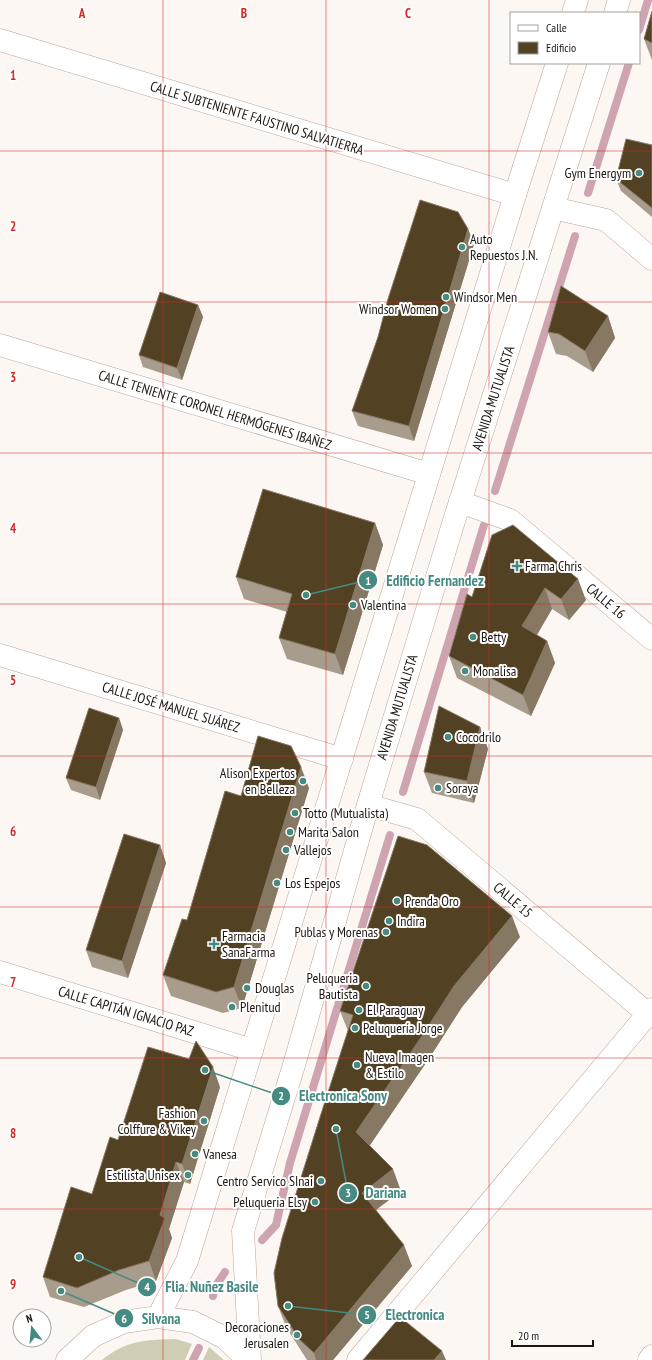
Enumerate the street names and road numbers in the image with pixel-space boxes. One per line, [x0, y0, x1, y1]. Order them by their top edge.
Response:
street label: CALLE SUBTENIENTE FAUSTINO SALVATIERRA [148, 77, 366, 159]
street label: AVENIDA MUTUALISTA [468, 343, 519, 453]
street label: CALLE TENIENTE CORONEL HERMÓGENES IBAÑEZ [96, 366, 334, 454]
street label: CALLE 16 [583, 579, 629, 623]
street label: AVENIDA MUTUALISTA [372, 652, 422, 762]
street label: CALLE JOSÉ MANUEL SUÁREZ [100, 678, 242, 736]
street label: CALLE 15 [490, 878, 536, 922]
street label: CALLE CAPITÁN IGNACIO PAZ [56, 982, 196, 1040]

